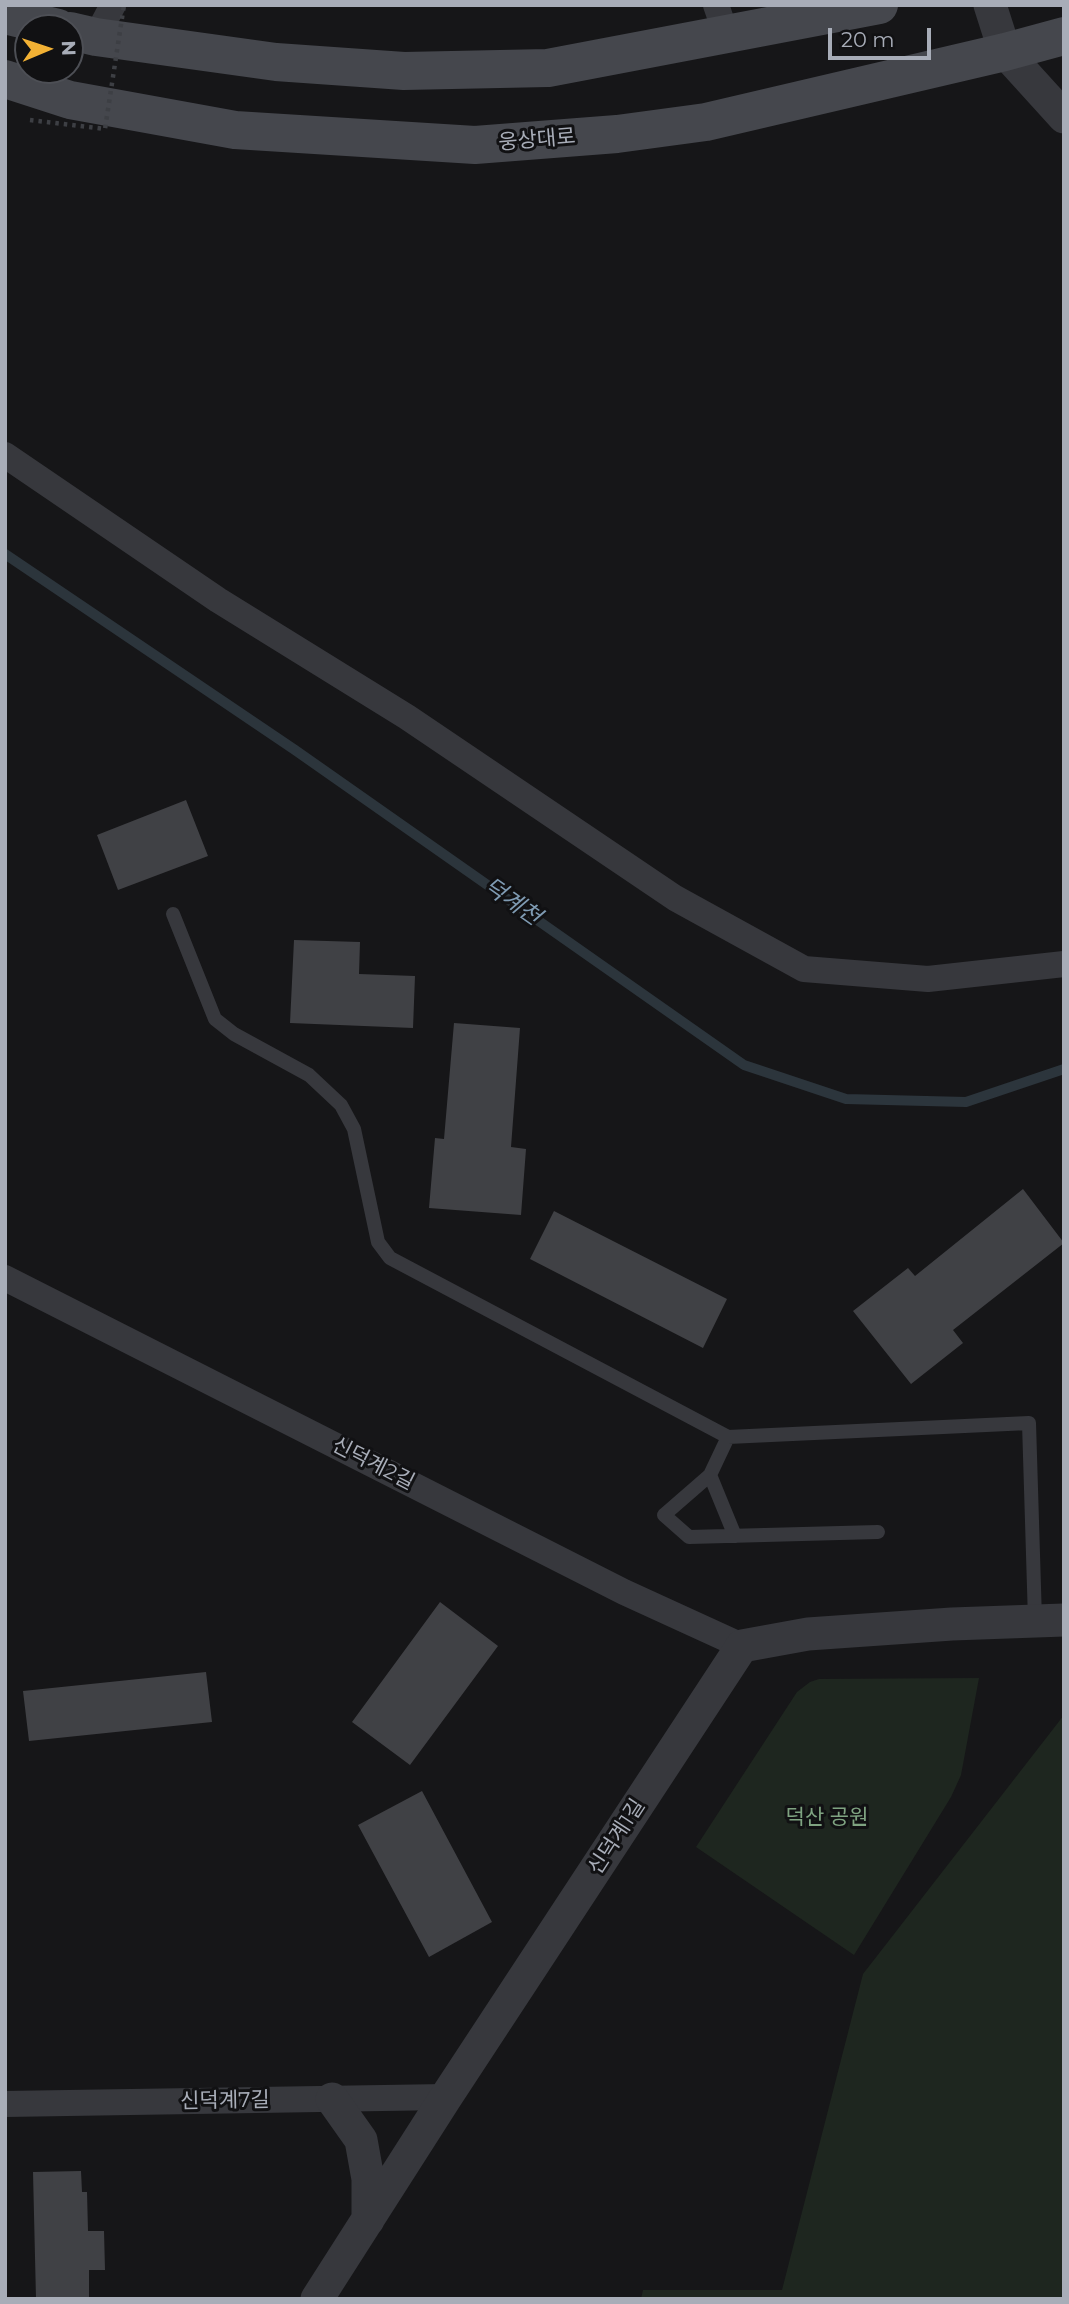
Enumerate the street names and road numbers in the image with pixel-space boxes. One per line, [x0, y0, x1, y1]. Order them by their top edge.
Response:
street label: 웅상대로 [497, 124, 577, 156]
street label: 신덕계2길 [328, 1433, 418, 1495]
street label: 신덕계1길 [583, 1795, 651, 1879]
street label: 신덕계7길 [180, 2088, 270, 2114]

